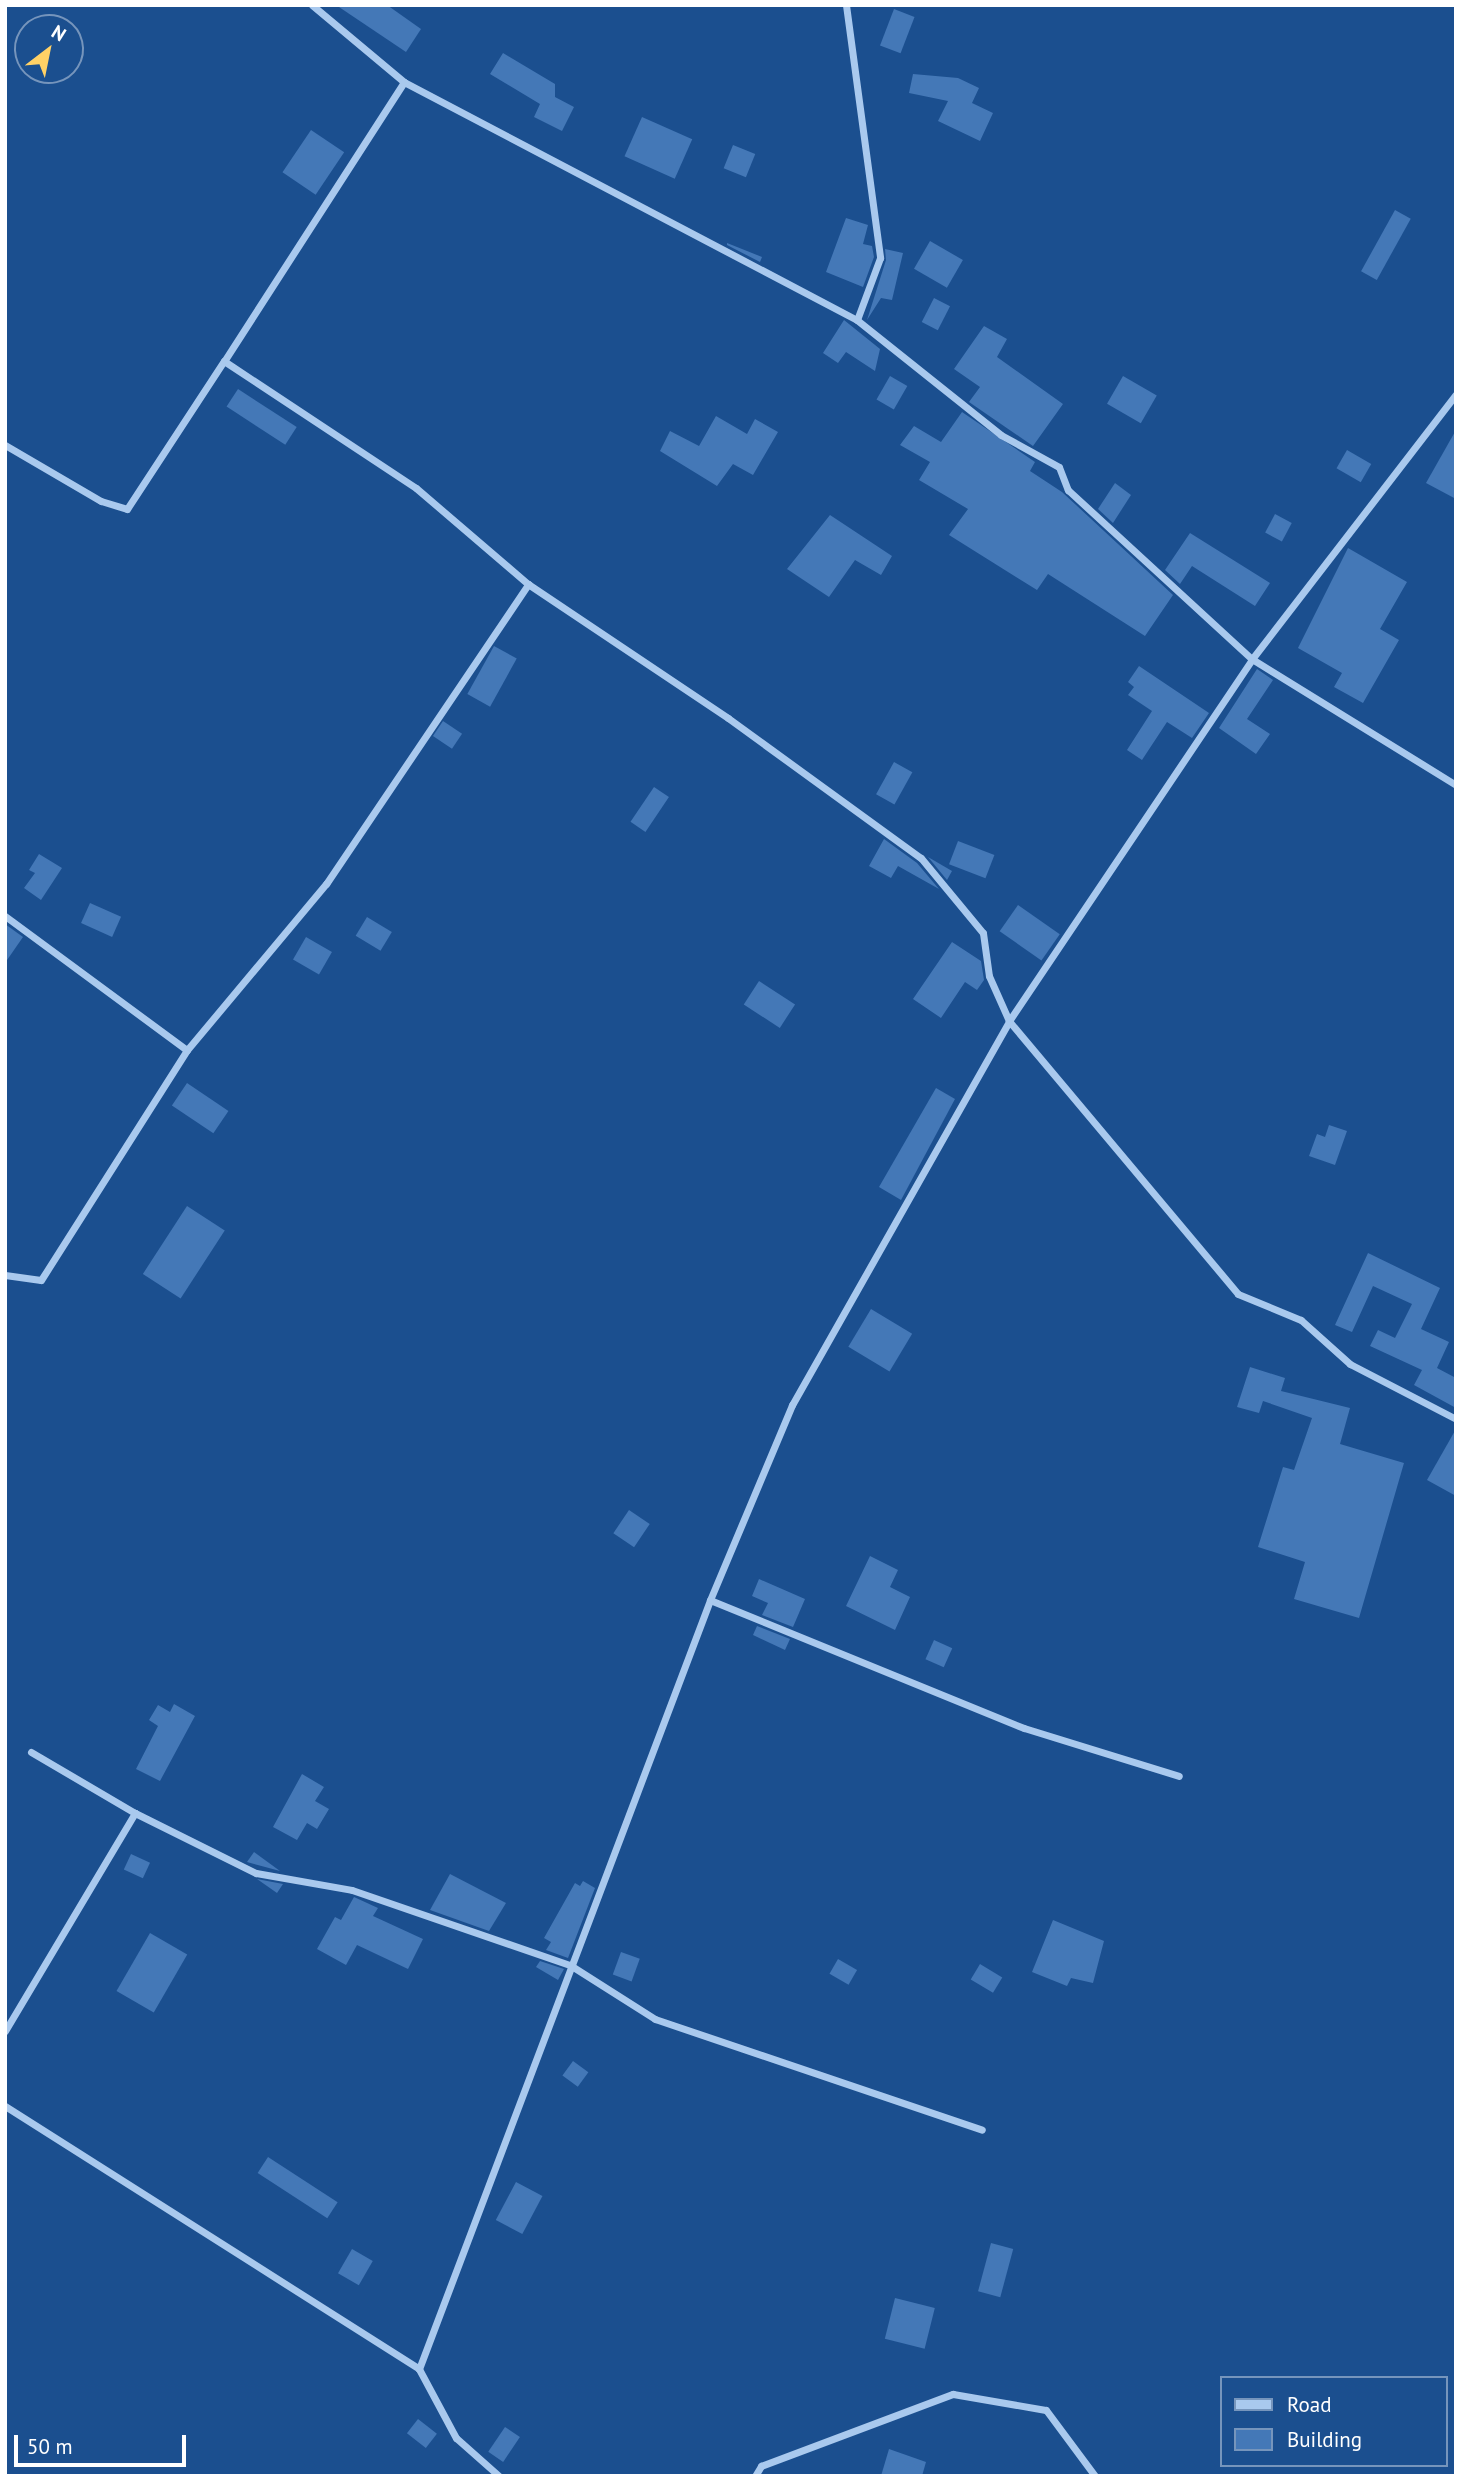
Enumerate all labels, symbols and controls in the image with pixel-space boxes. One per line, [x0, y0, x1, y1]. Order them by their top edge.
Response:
north arrow [14, 14, 84, 84]
text: N [47, 19, 71, 46]
legend [1220, 2376, 1447, 2467]
text: Road [1287, 2391, 1331, 2418]
scale bar [18, 2422, 189, 2466]
text: Building [1287, 2426, 1362, 2453]
text: 50 m [27, 2433, 73, 2460]

